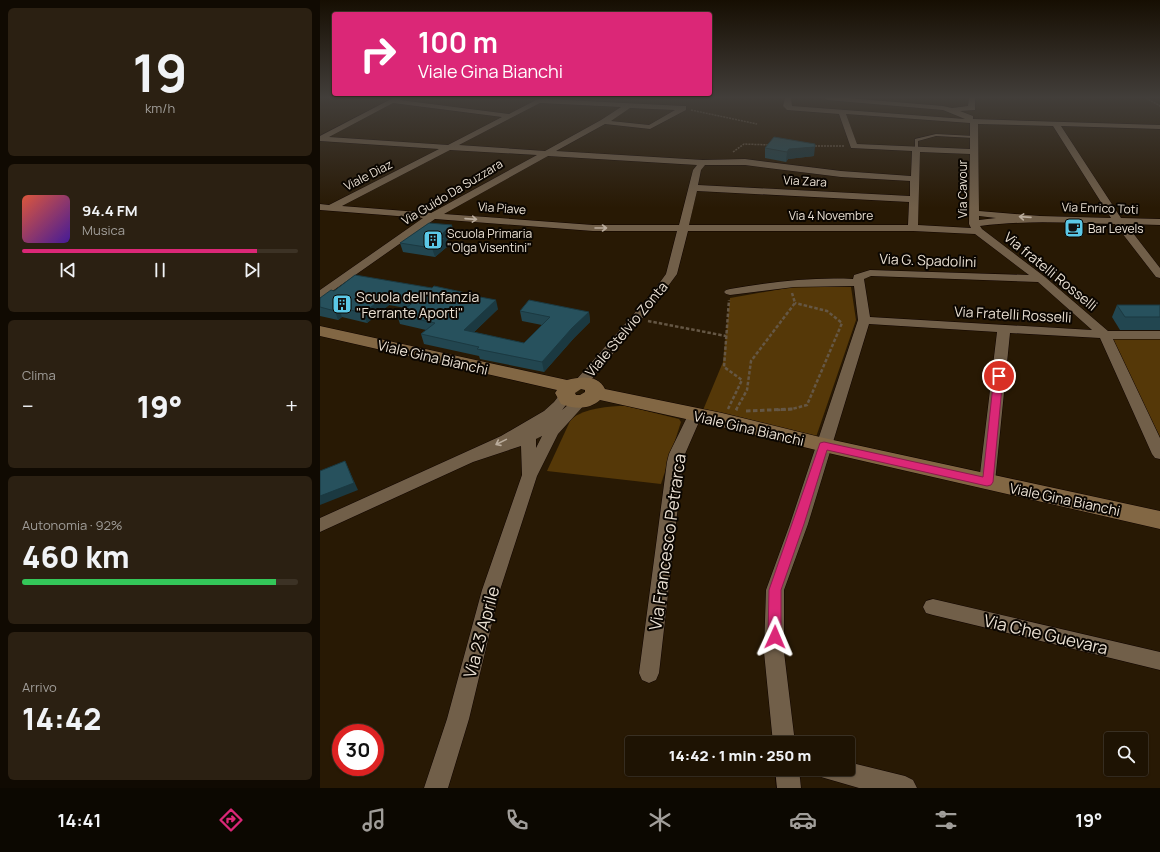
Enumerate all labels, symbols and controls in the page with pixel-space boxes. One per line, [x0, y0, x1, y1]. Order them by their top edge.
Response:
text: 100 m [418, 23, 498, 61]
icon: right [352, 28, 404, 80]
text: 19 [132, 37, 188, 108]
text: Viale Gina Bianchi [418, 59, 563, 83]
text: km/h [145, 99, 175, 117]
street label: Viale Diaz [341, 155, 395, 195]
street label: Via Guido Da Suzzara [398, 155, 506, 229]
street label: Via Cavour [954, 159, 971, 218]
street label: Via Zara [783, 171, 827, 191]
street label: Via Piave [477, 198, 527, 218]
street label: Via Enrico Toti [1061, 198, 1139, 218]
text: 94.4 FM [82, 200, 138, 221]
street label: Via 4 Novembre [789, 207, 873, 224]
one-way arrow [1019, 214, 1032, 221]
one-way arrow [464, 216, 477, 223]
cafe icon: Bar Levels [1063, 217, 1085, 239]
place label: Bar Levels [1088, 220, 1144, 237]
text: Musica [82, 221, 125, 239]
one-way arrow [594, 224, 607, 232]
place label: Scuola Primaria "Olga Visentini" [447, 225, 532, 256]
street label: Via fratelli Rosselli [1000, 227, 1102, 315]
building icon: Scuola Primaria "Olga Visentini" [422, 229, 444, 251]
street label: Via G. Spadolini [879, 249, 977, 271]
icon: previous [57, 259, 79, 281]
icon: pause [149, 259, 171, 281]
icon: next [241, 259, 263, 281]
street label: Viale Stelvio Zonta [581, 277, 671, 381]
place label: Scuola dell'Infanzia "Ferrante Aporti" [356, 287, 479, 322]
building icon: Scuola dell'Infanzia "Ferrante Aporti" [331, 293, 353, 315]
street label: Via Fratelli Rosselli [954, 301, 1072, 327]
street label: Viale Gina Bianchi [376, 335, 490, 379]
pin [982, 359, 1016, 393]
icon: arrive [988, 365, 1010, 387]
text: Clima [22, 366, 56, 384]
text: 19° [137, 386, 182, 427]
text: − [22, 391, 34, 421]
text: + [285, 391, 298, 421]
street label: Viale Gina Bianchi [692, 406, 806, 450]
one-way arrow [495, 439, 507, 446]
street label: Via Francesco Petrarca [643, 452, 691, 632]
street label: Viale Gina Bianchi [1008, 478, 1122, 520]
text: Autonomia · 92% [22, 516, 123, 534]
text: 460 km [22, 536, 129, 577]
street label: Via 23 Aprile [458, 584, 504, 680]
street label: Via Che Guevara [982, 609, 1110, 659]
position arrow [754, 616, 796, 658]
text: Arrivo [22, 678, 57, 696]
text: 14:42 [22, 698, 101, 739]
speed limit sign: 30 [332, 724, 384, 776]
map controls [1104, 732, 1148, 776]
button: search [1104, 732, 1148, 776]
text: 14:42 · 1 min · 250 m [669, 745, 811, 766]
icon: directions [217, 806, 245, 834]
icon: music [360, 806, 388, 834]
icon: phone [503, 806, 531, 834]
icon: climate [646, 806, 674, 834]
icon: car [789, 806, 817, 834]
icon: filters [932, 806, 960, 834]
text: 14:41 [58, 808, 101, 832]
text: 19° [1075, 808, 1102, 832]

